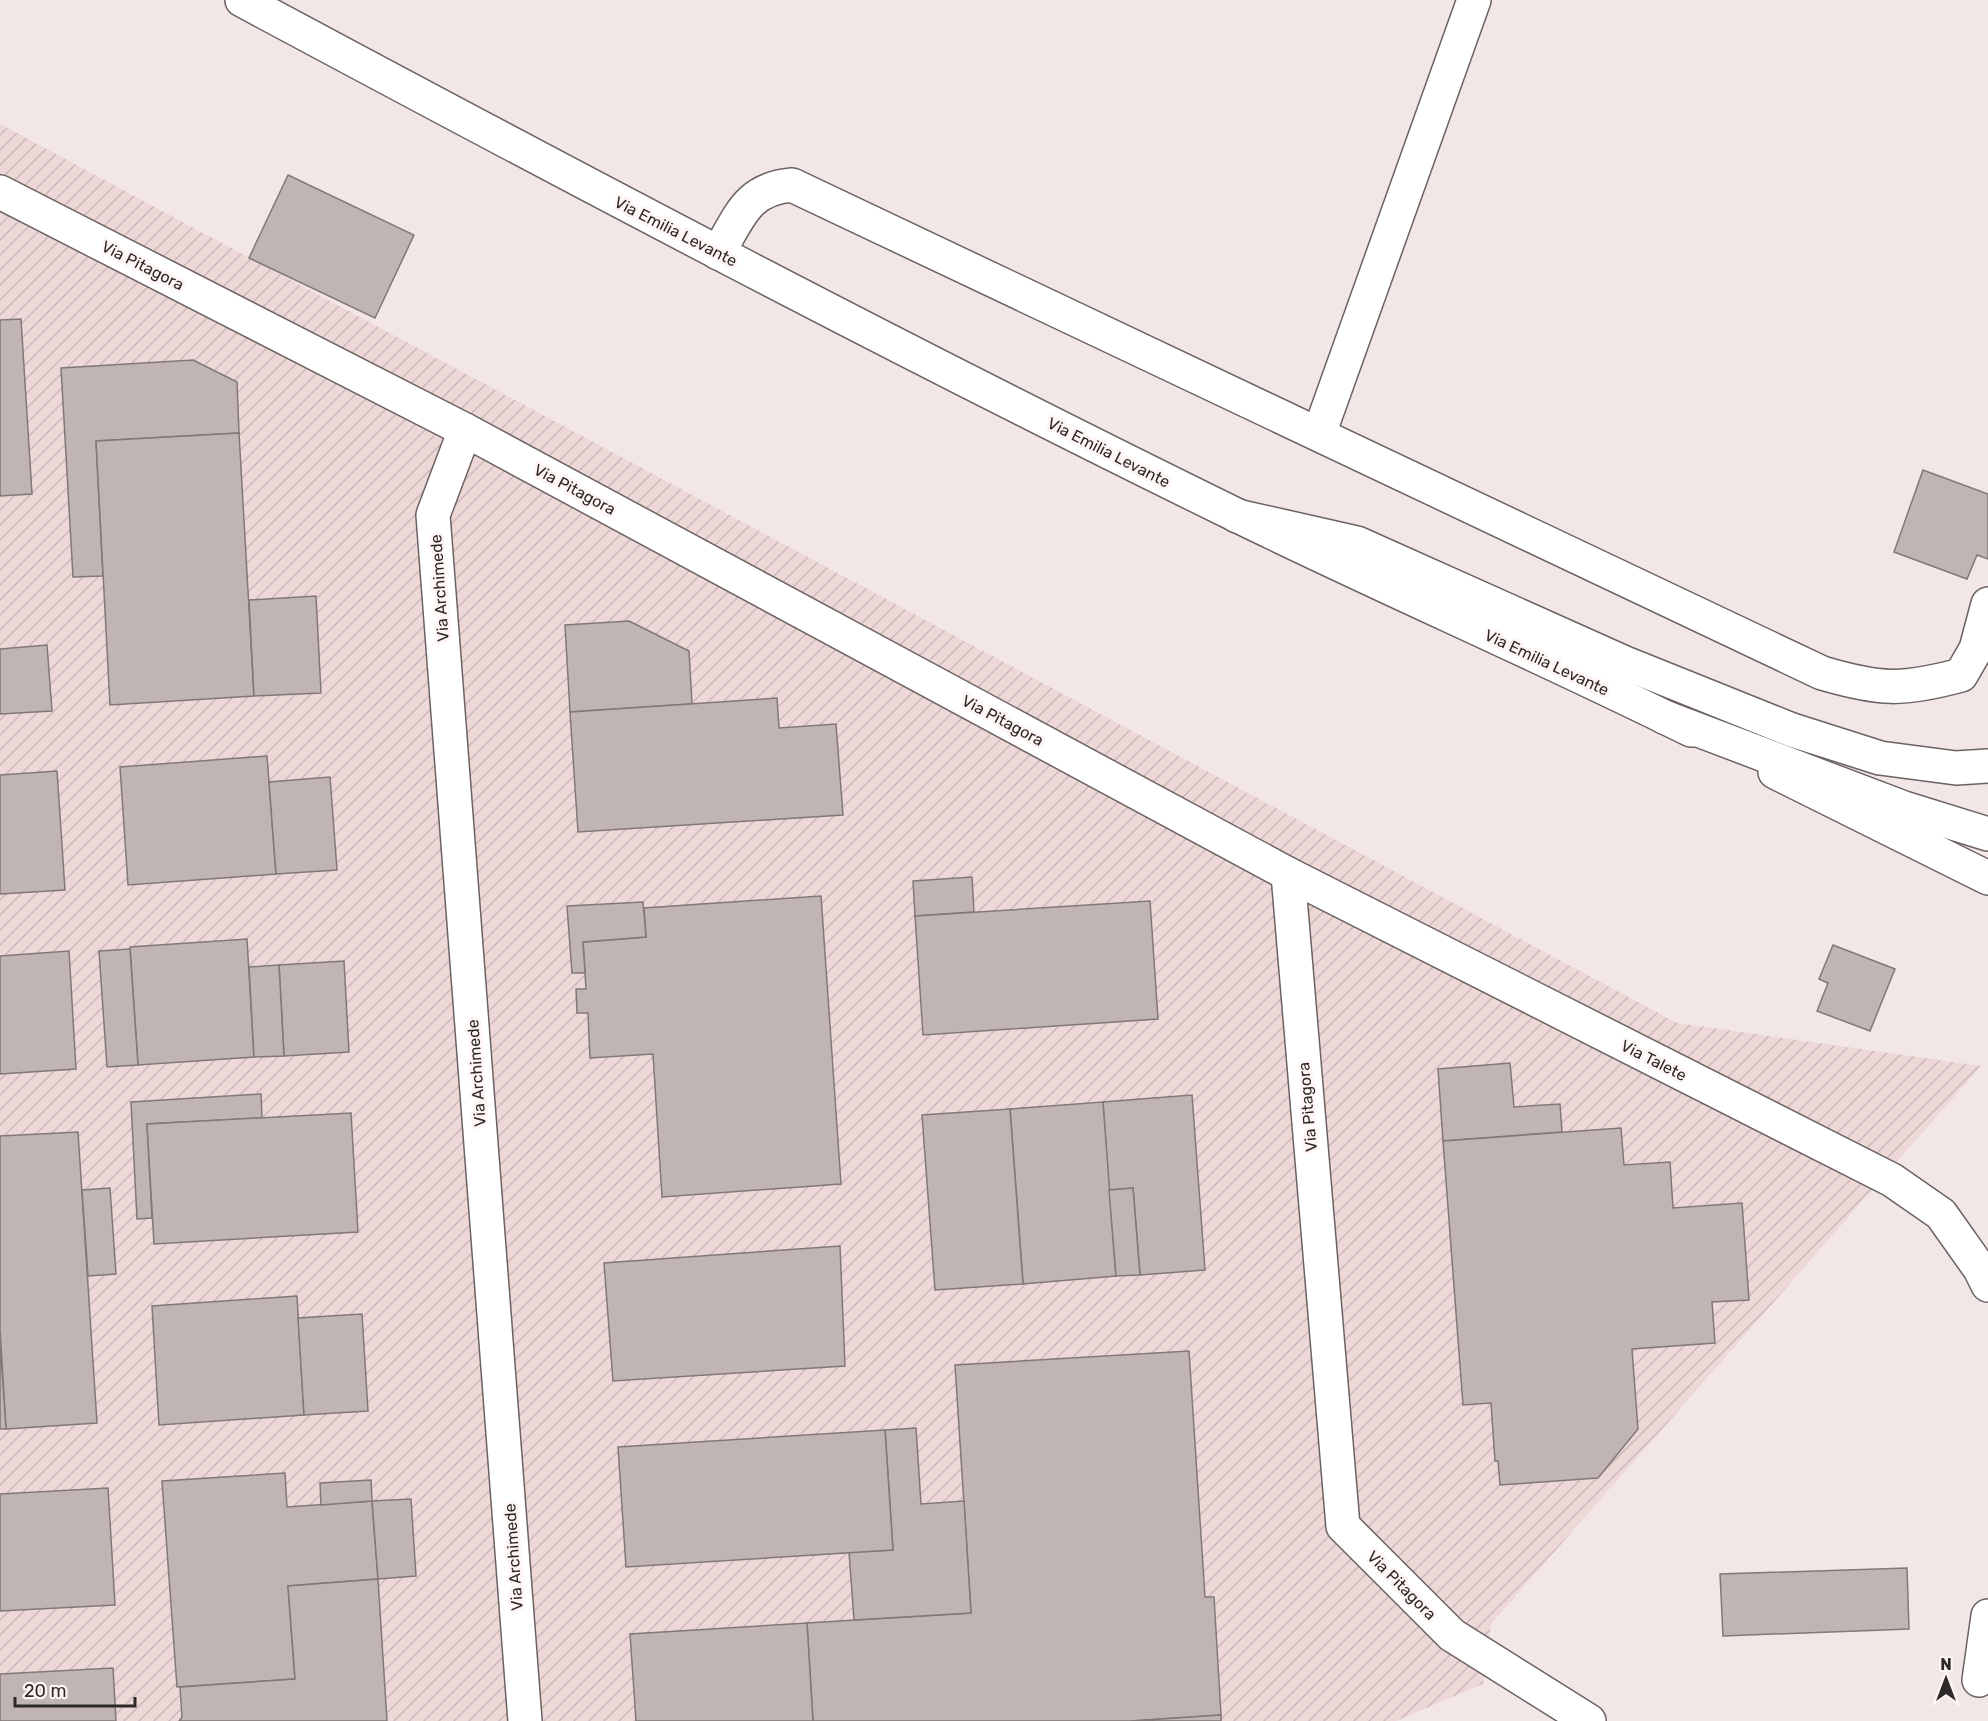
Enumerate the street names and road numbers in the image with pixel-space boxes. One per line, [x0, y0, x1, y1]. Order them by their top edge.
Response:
street label: Via Emilia Levante [611, 192, 740, 271]
street label: Via Pitagora [98, 237, 187, 294]
street label: Via Emilia Levante [1044, 413, 1173, 492]
street label: Via Pitagora [531, 460, 619, 519]
street label: Via Archimede [426, 534, 453, 642]
street label: Via Emilia Levante [1482, 625, 1612, 700]
street label: Via Pitagora [959, 691, 1047, 750]
street label: Via Archimede [463, 1019, 490, 1127]
street label: Via Talete [1618, 1036, 1690, 1085]
street label: Via Pitagora [1294, 1061, 1321, 1153]
street label: Via Archimede [500, 1503, 527, 1611]
street label: Via Pitagora [1363, 1547, 1440, 1624]

